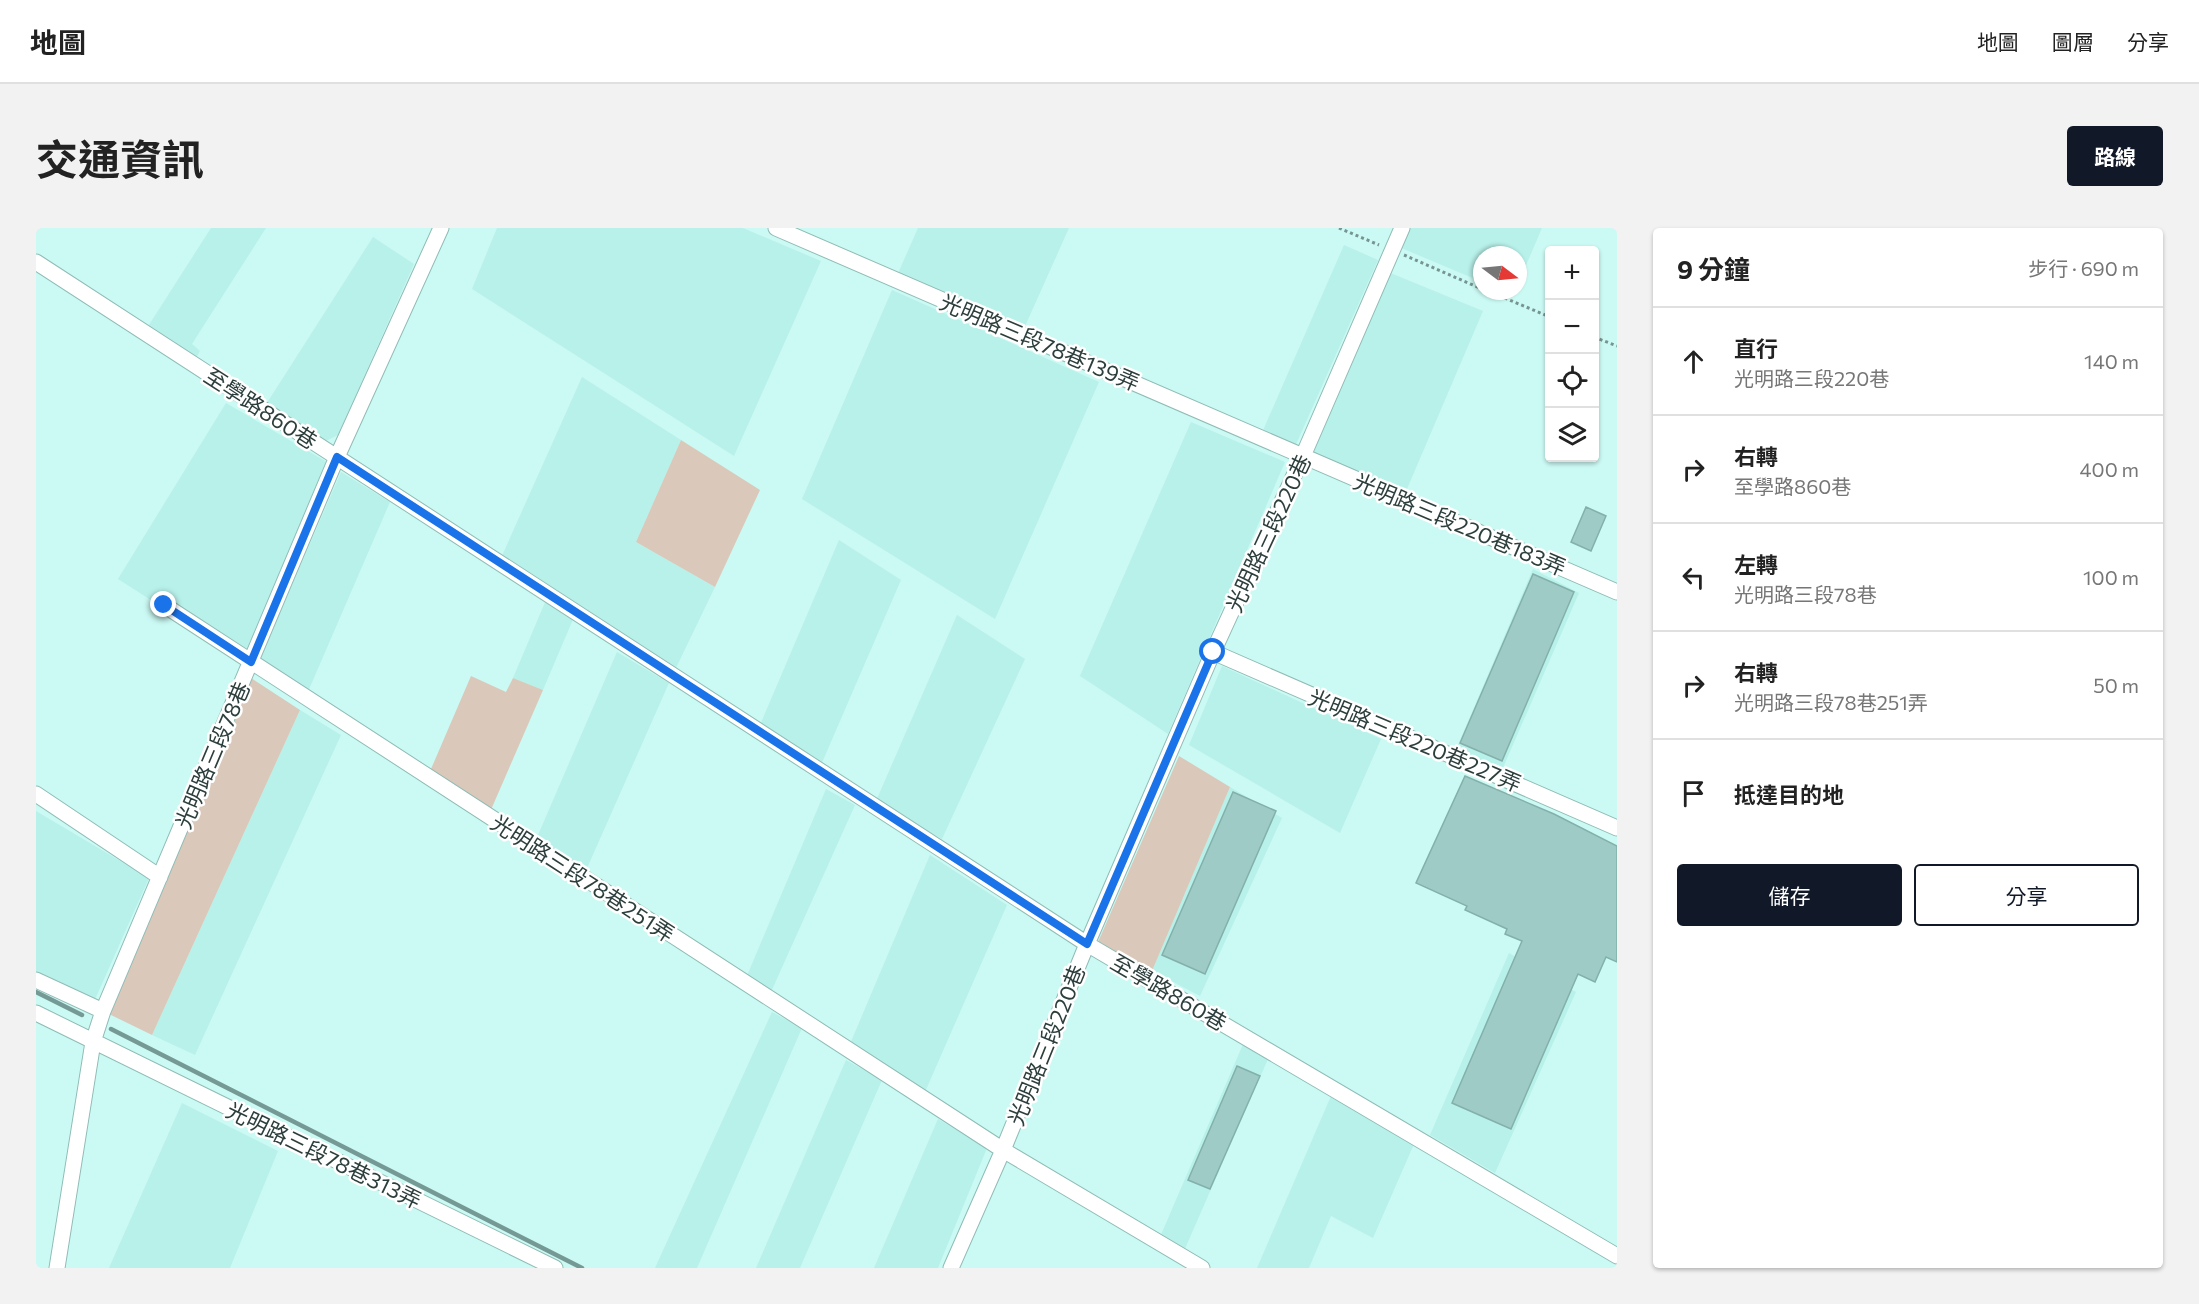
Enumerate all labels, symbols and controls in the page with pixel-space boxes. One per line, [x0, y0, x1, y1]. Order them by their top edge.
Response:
text: 地圖 [30, 25, 86, 59]
text: 地圖 [1977, 29, 2019, 54]
text: 圖層 [2052, 29, 2094, 54]
text: 分享 [2127, 29, 2169, 54]
button: 路線 [2067, 126, 2163, 186]
text: 交通資訊 [36, 132, 204, 184]
north arrow [1473, 246, 1527, 300]
map controls [1545, 246, 1599, 462]
button: + [1545, 246, 1599, 300]
text: 9 分鐘 [1677, 253, 1750, 284]
text: 步行 · 690 m [2028, 256, 2139, 280]
street label: 光明路三段78巷139弄 [936, 288, 1144, 396]
button: − [1545, 300, 1599, 354]
text: 直行 [1734, 335, 1778, 362]
icon: ahead [1677, 345, 1710, 378]
text: 140 m [2084, 349, 2139, 373]
button: locate [1545, 354, 1599, 408]
street label: 至學路860巷 [200, 362, 322, 454]
text: 光明路三段220巷 [1734, 366, 1889, 390]
button: layers [1545, 408, 1599, 462]
text: 右轉 [1734, 443, 1778, 470]
street label: 光明路三段220巷 [1220, 450, 1316, 616]
icon: right [1677, 453, 1710, 486]
text: 400 m [2080, 457, 2139, 481]
street label: 光明路三段220巷183弄 [1350, 467, 1570, 581]
text: 至學路860巷 [1734, 474, 1851, 498]
text: 左轉 [1734, 551, 1778, 578]
icon: left [1677, 561, 1710, 594]
text: 100 m [2083, 565, 2139, 589]
text: 光明路三段78巷 [1734, 582, 1877, 606]
route end [150, 591, 176, 617]
route start [1199, 638, 1225, 664]
text: 右轉 [1734, 659, 1778, 686]
icon: right [1677, 669, 1710, 702]
text: 50 m [2093, 673, 2139, 697]
street label: 光明路三段78巷 [169, 678, 255, 832]
street label: 光明路三段220巷227弄 [1304, 683, 1526, 797]
text: 光明路三段78巷251弄 [1734, 690, 1928, 714]
icon: arrive [1677, 777, 1710, 810]
text: 抵達目的地 [1734, 781, 1844, 808]
street label: 光明路三段78巷251弄 [486, 809, 680, 947]
button: 儲存 [1677, 864, 1902, 926]
button: 分享 [1914, 864, 2139, 926]
street label: 至學路860巷 [1106, 948, 1232, 1036]
street label: 光明路三段220巷 [1002, 961, 1090, 1129]
street label: 光明路三段78巷313弄 [222, 1096, 426, 1214]

